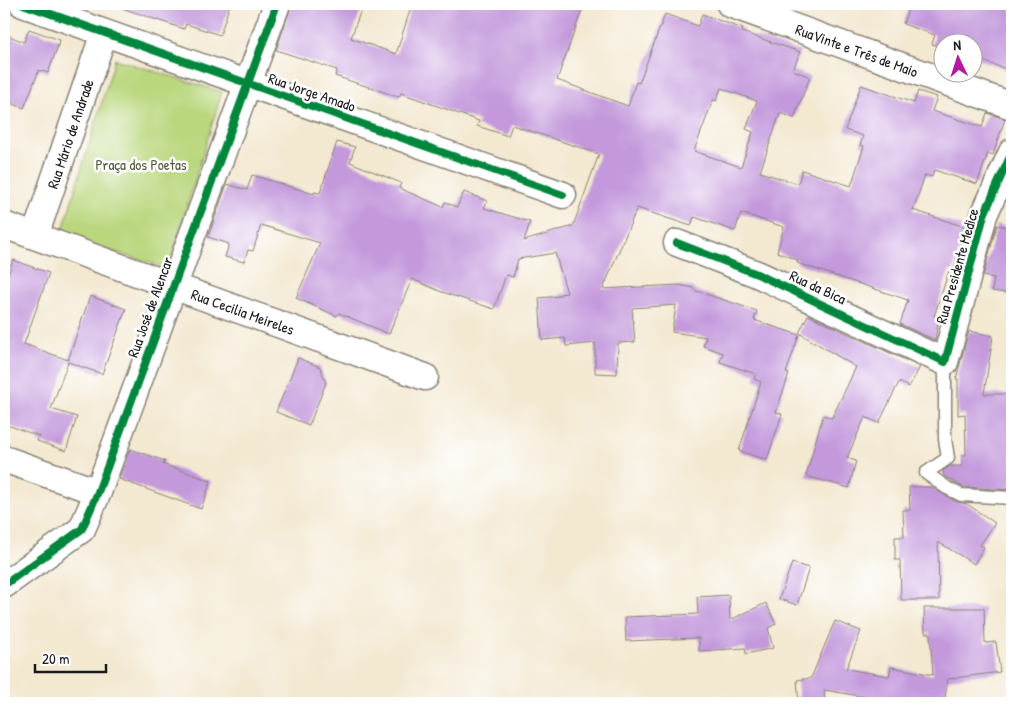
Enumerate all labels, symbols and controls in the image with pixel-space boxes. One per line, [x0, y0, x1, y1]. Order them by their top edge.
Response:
street label: RuaVinte e Três de Maio [793, 18, 921, 82]
north arrow [934, 32, 984, 82]
text: N [953, 35, 962, 54]
street label: Rua Jorge Amado [266, 67, 358, 117]
street label: Rua Mário de Andrade [41, 76, 98, 191]
park label: Praça dos Poetas [95, 154, 187, 175]
street label: Rua Presidente Medice [930, 206, 984, 326]
street label: Rua José de Alencar [122, 254, 178, 360]
street label: Rua da Bica [786, 265, 850, 309]
street label: Rua Cecilia Meireles [188, 283, 298, 340]
scale bar [35, 642, 106, 674]
text: 20 m [42, 648, 69, 669]

